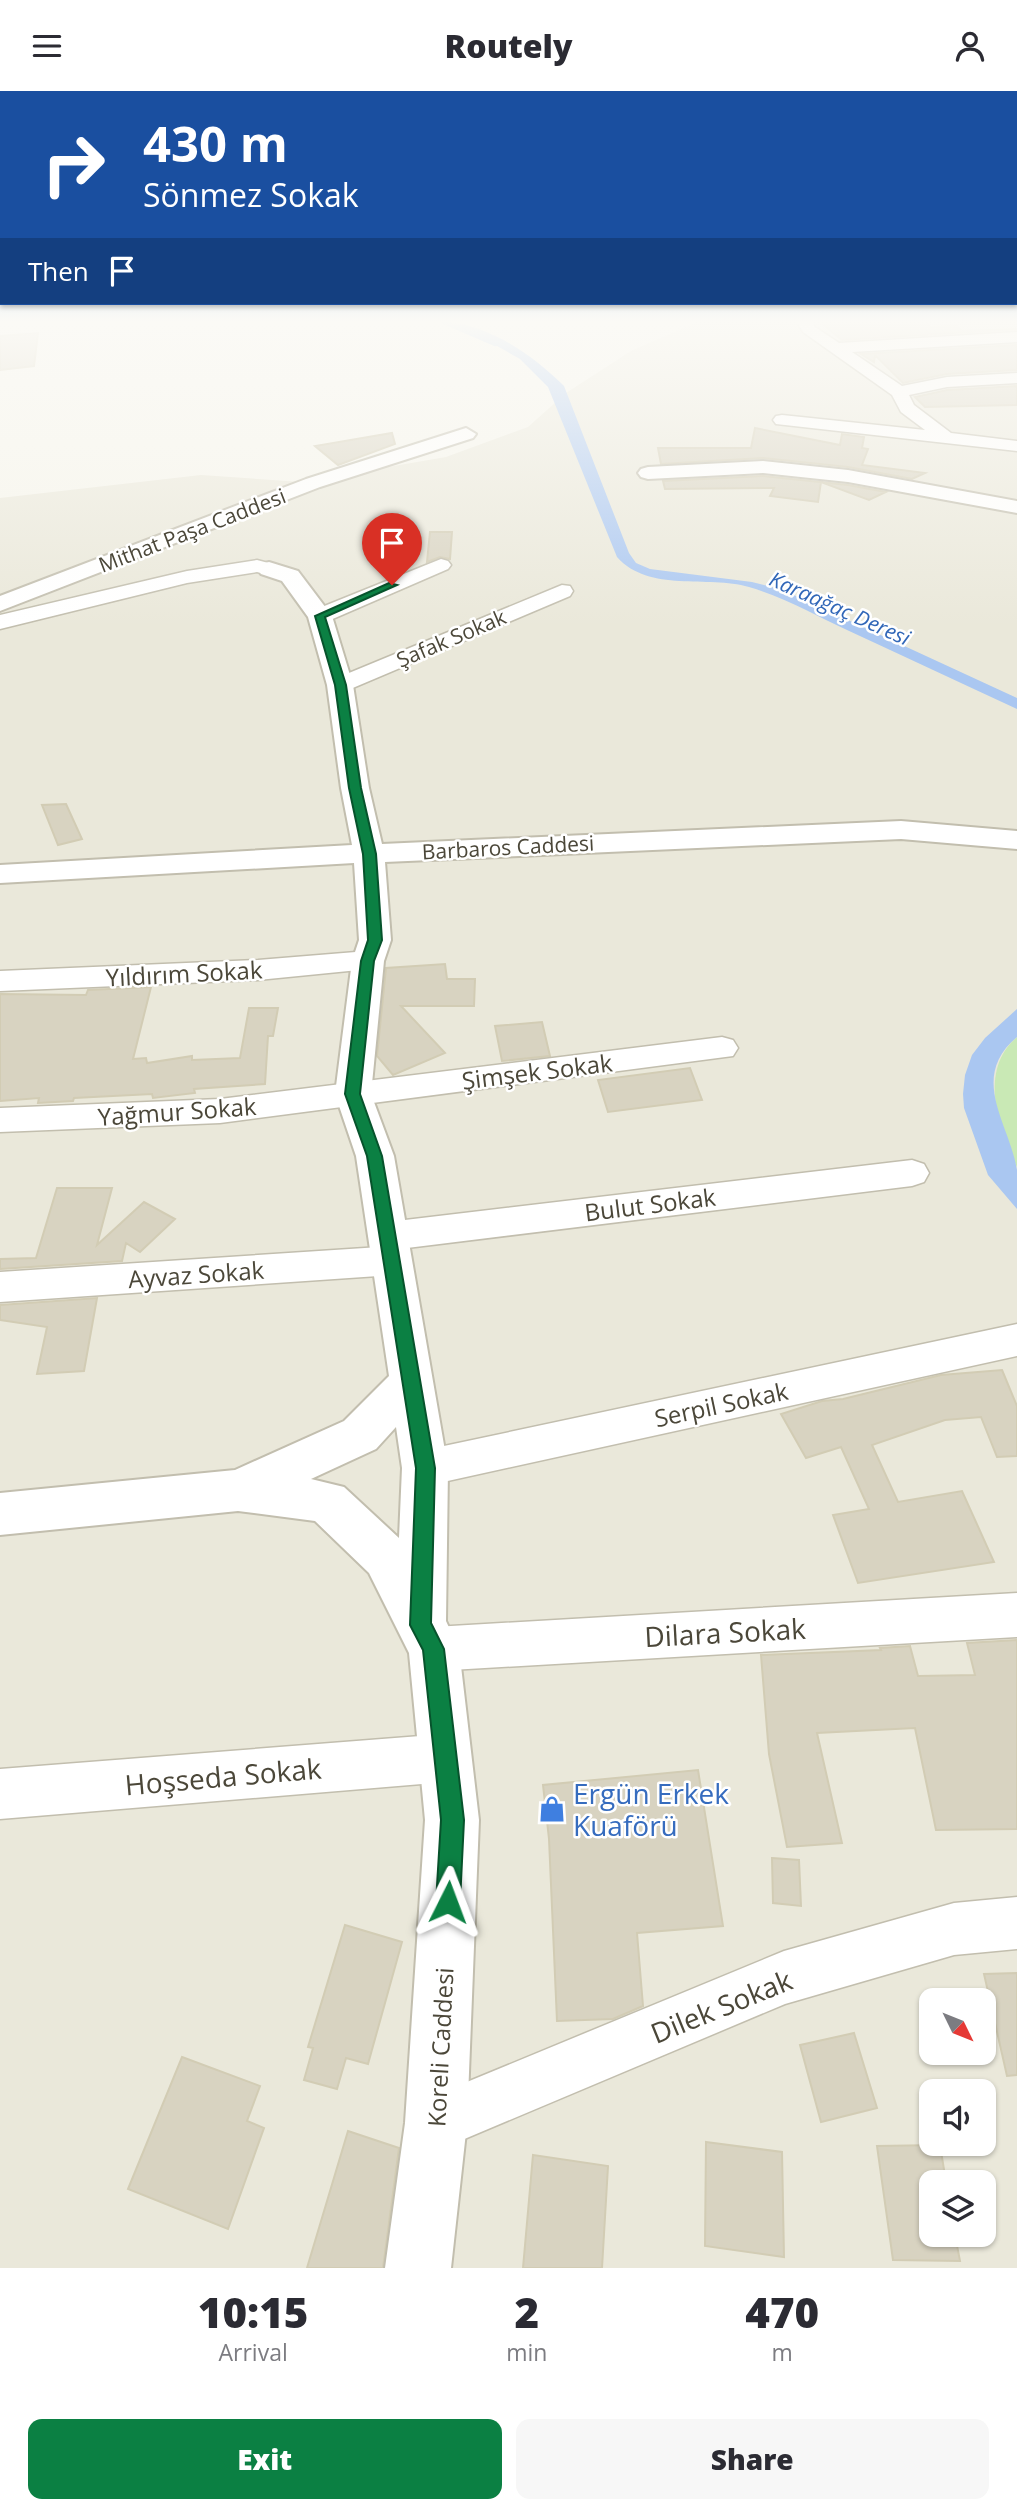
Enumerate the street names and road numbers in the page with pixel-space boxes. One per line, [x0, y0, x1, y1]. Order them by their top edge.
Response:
street label: Mithat Paşa Caddesi [94, 481, 290, 579]
street label: Şafak Sokak [392, 602, 510, 674]
street label: Barbaros Caddesi [421, 828, 595, 866]
street label: Yıldırım Sokak [105, 952, 264, 994]
street label: Şimşek Sokak [460, 1045, 615, 1097]
street label: Yağmur Sokak [97, 1089, 258, 1133]
street label: Bulut Sokak [583, 1180, 718, 1228]
street label: Ayvaz Sokak [127, 1253, 265, 1295]
street label: Serpil Sokak [651, 1374, 791, 1434]
street label: Dilara Sokak [643, 1609, 807, 1655]
street label: Hoşseda Sokak [123, 1748, 323, 1804]
street label: Dilek Sokak [645, 1960, 798, 2052]
street label: Koreli Caddesi [419, 1966, 461, 2128]

